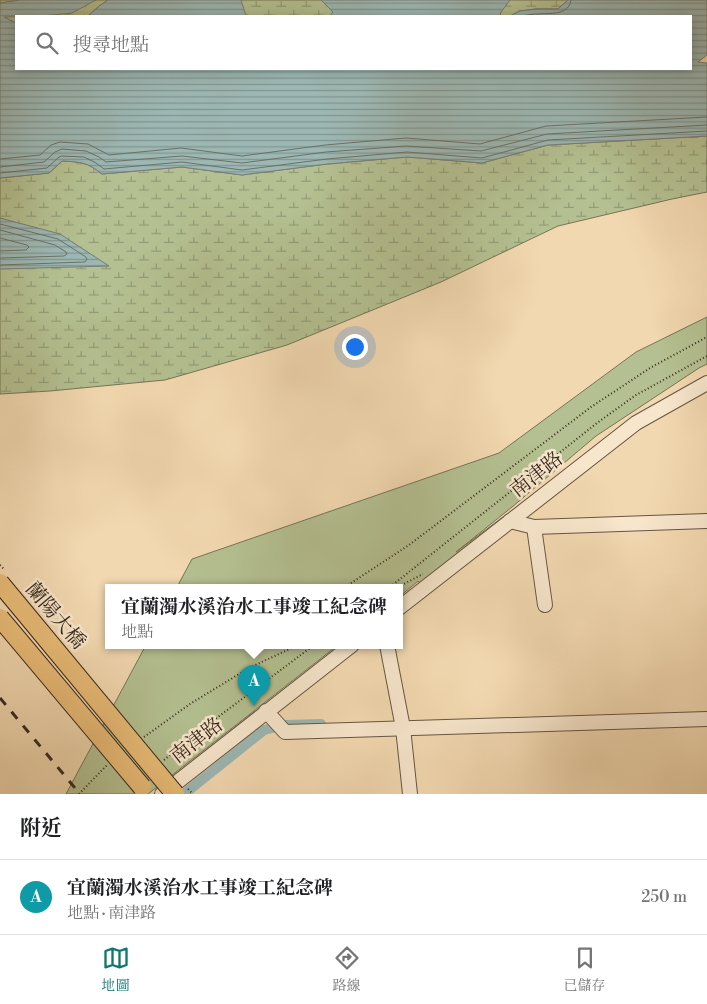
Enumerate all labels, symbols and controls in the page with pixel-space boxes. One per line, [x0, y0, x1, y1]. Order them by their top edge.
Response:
search box [15, 15, 692, 70]
icon: search [33, 29, 61, 57]
text: 搜尋地點 [73, 33, 149, 57]
your location [342, 334, 368, 360]
street label: 南津路 [506, 447, 568, 503]
street label: 蘭陽大橋 [20, 577, 90, 655]
popup [105, 584, 403, 649]
text: 宜蘭濁水溪治水工事竣工紀念碑 [121, 595, 387, 619]
text: 地點 [121, 622, 153, 642]
pin: A [238, 665, 270, 706]
street label: 南津路 [166, 713, 228, 769]
text: 附近 [20, 816, 62, 842]
text: 宜蘭濁水溪治水工事竣工紀念碑 [67, 876, 333, 900]
text: A [30, 887, 42, 907]
text: 250 m [641, 887, 687, 907]
text: 地點 · 南津路 [67, 903, 156, 923]
tab: 地圖 [102, 944, 130, 995]
tab: 路線 [333, 944, 361, 995]
tab: 已儲存 [564, 944, 606, 995]

